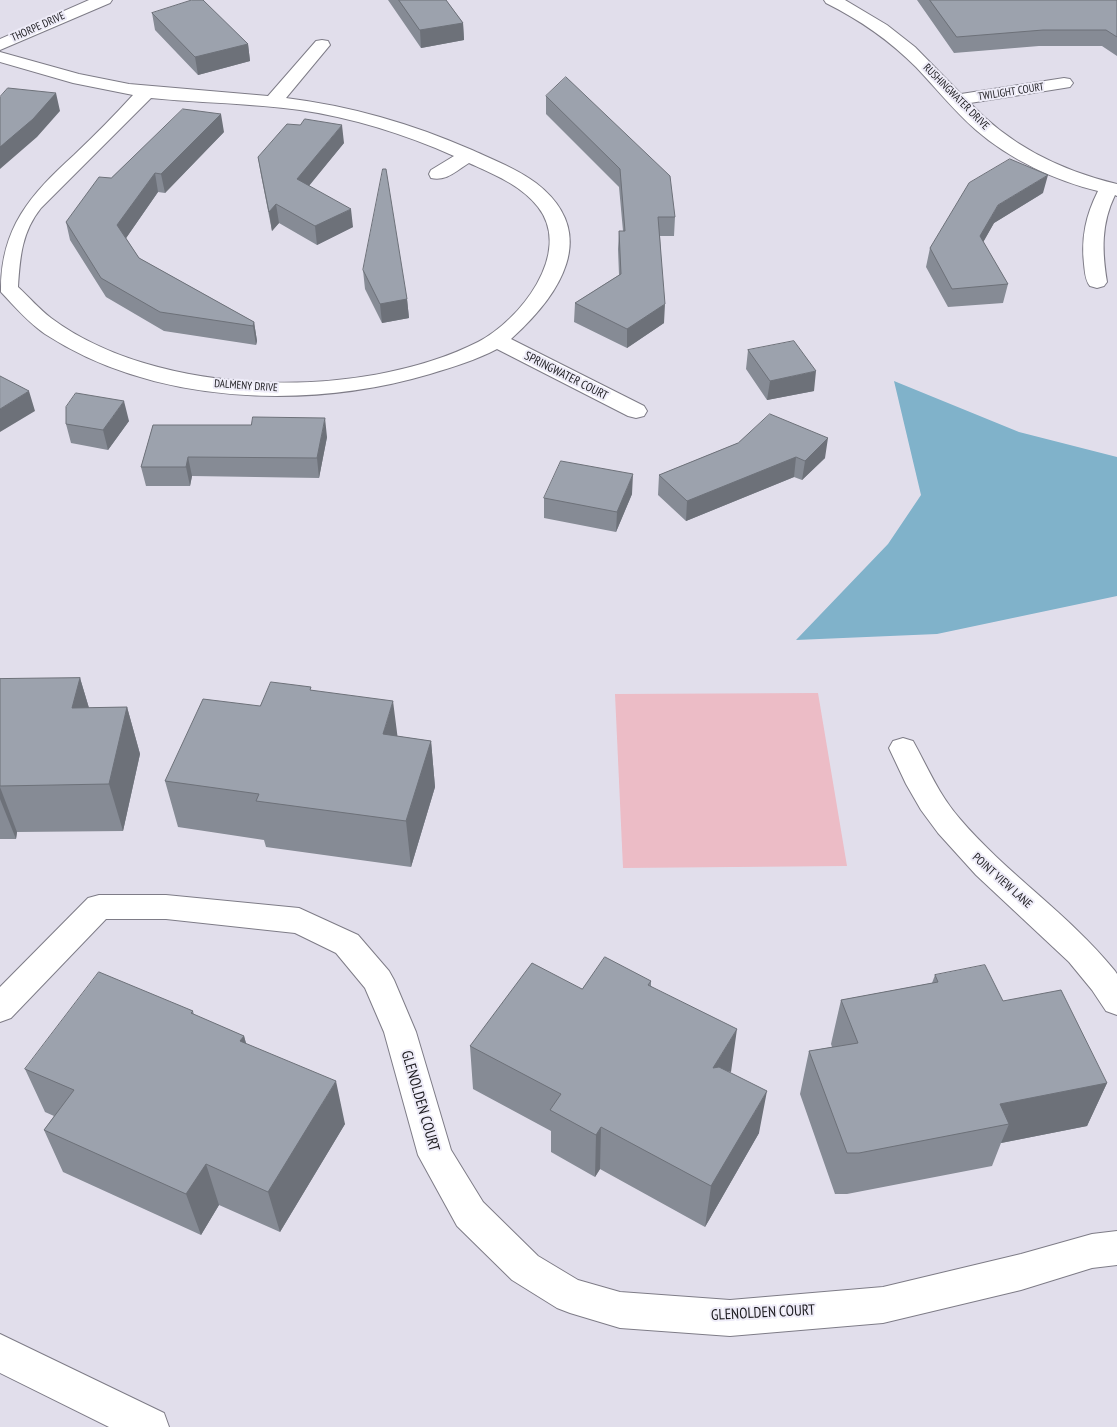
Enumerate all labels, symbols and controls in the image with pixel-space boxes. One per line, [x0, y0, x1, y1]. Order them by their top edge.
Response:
street label: THORPE DRIVE [9, 9, 67, 45]
street label: RUSHINGWATER DRIVE [920, 61, 992, 133]
street label: TWILIGHT COURT [977, 80, 1045, 104]
street label: SPRINGWATER COURT [522, 349, 610, 403]
street label: DALMENY DRIVE [214, 377, 278, 395]
street label: POINT VIEW LANE [969, 850, 1035, 912]
street label: GLENOLDEN COURT [397, 1049, 443, 1153]
street label: GLENOLDEN COURT [711, 1301, 815, 1325]

